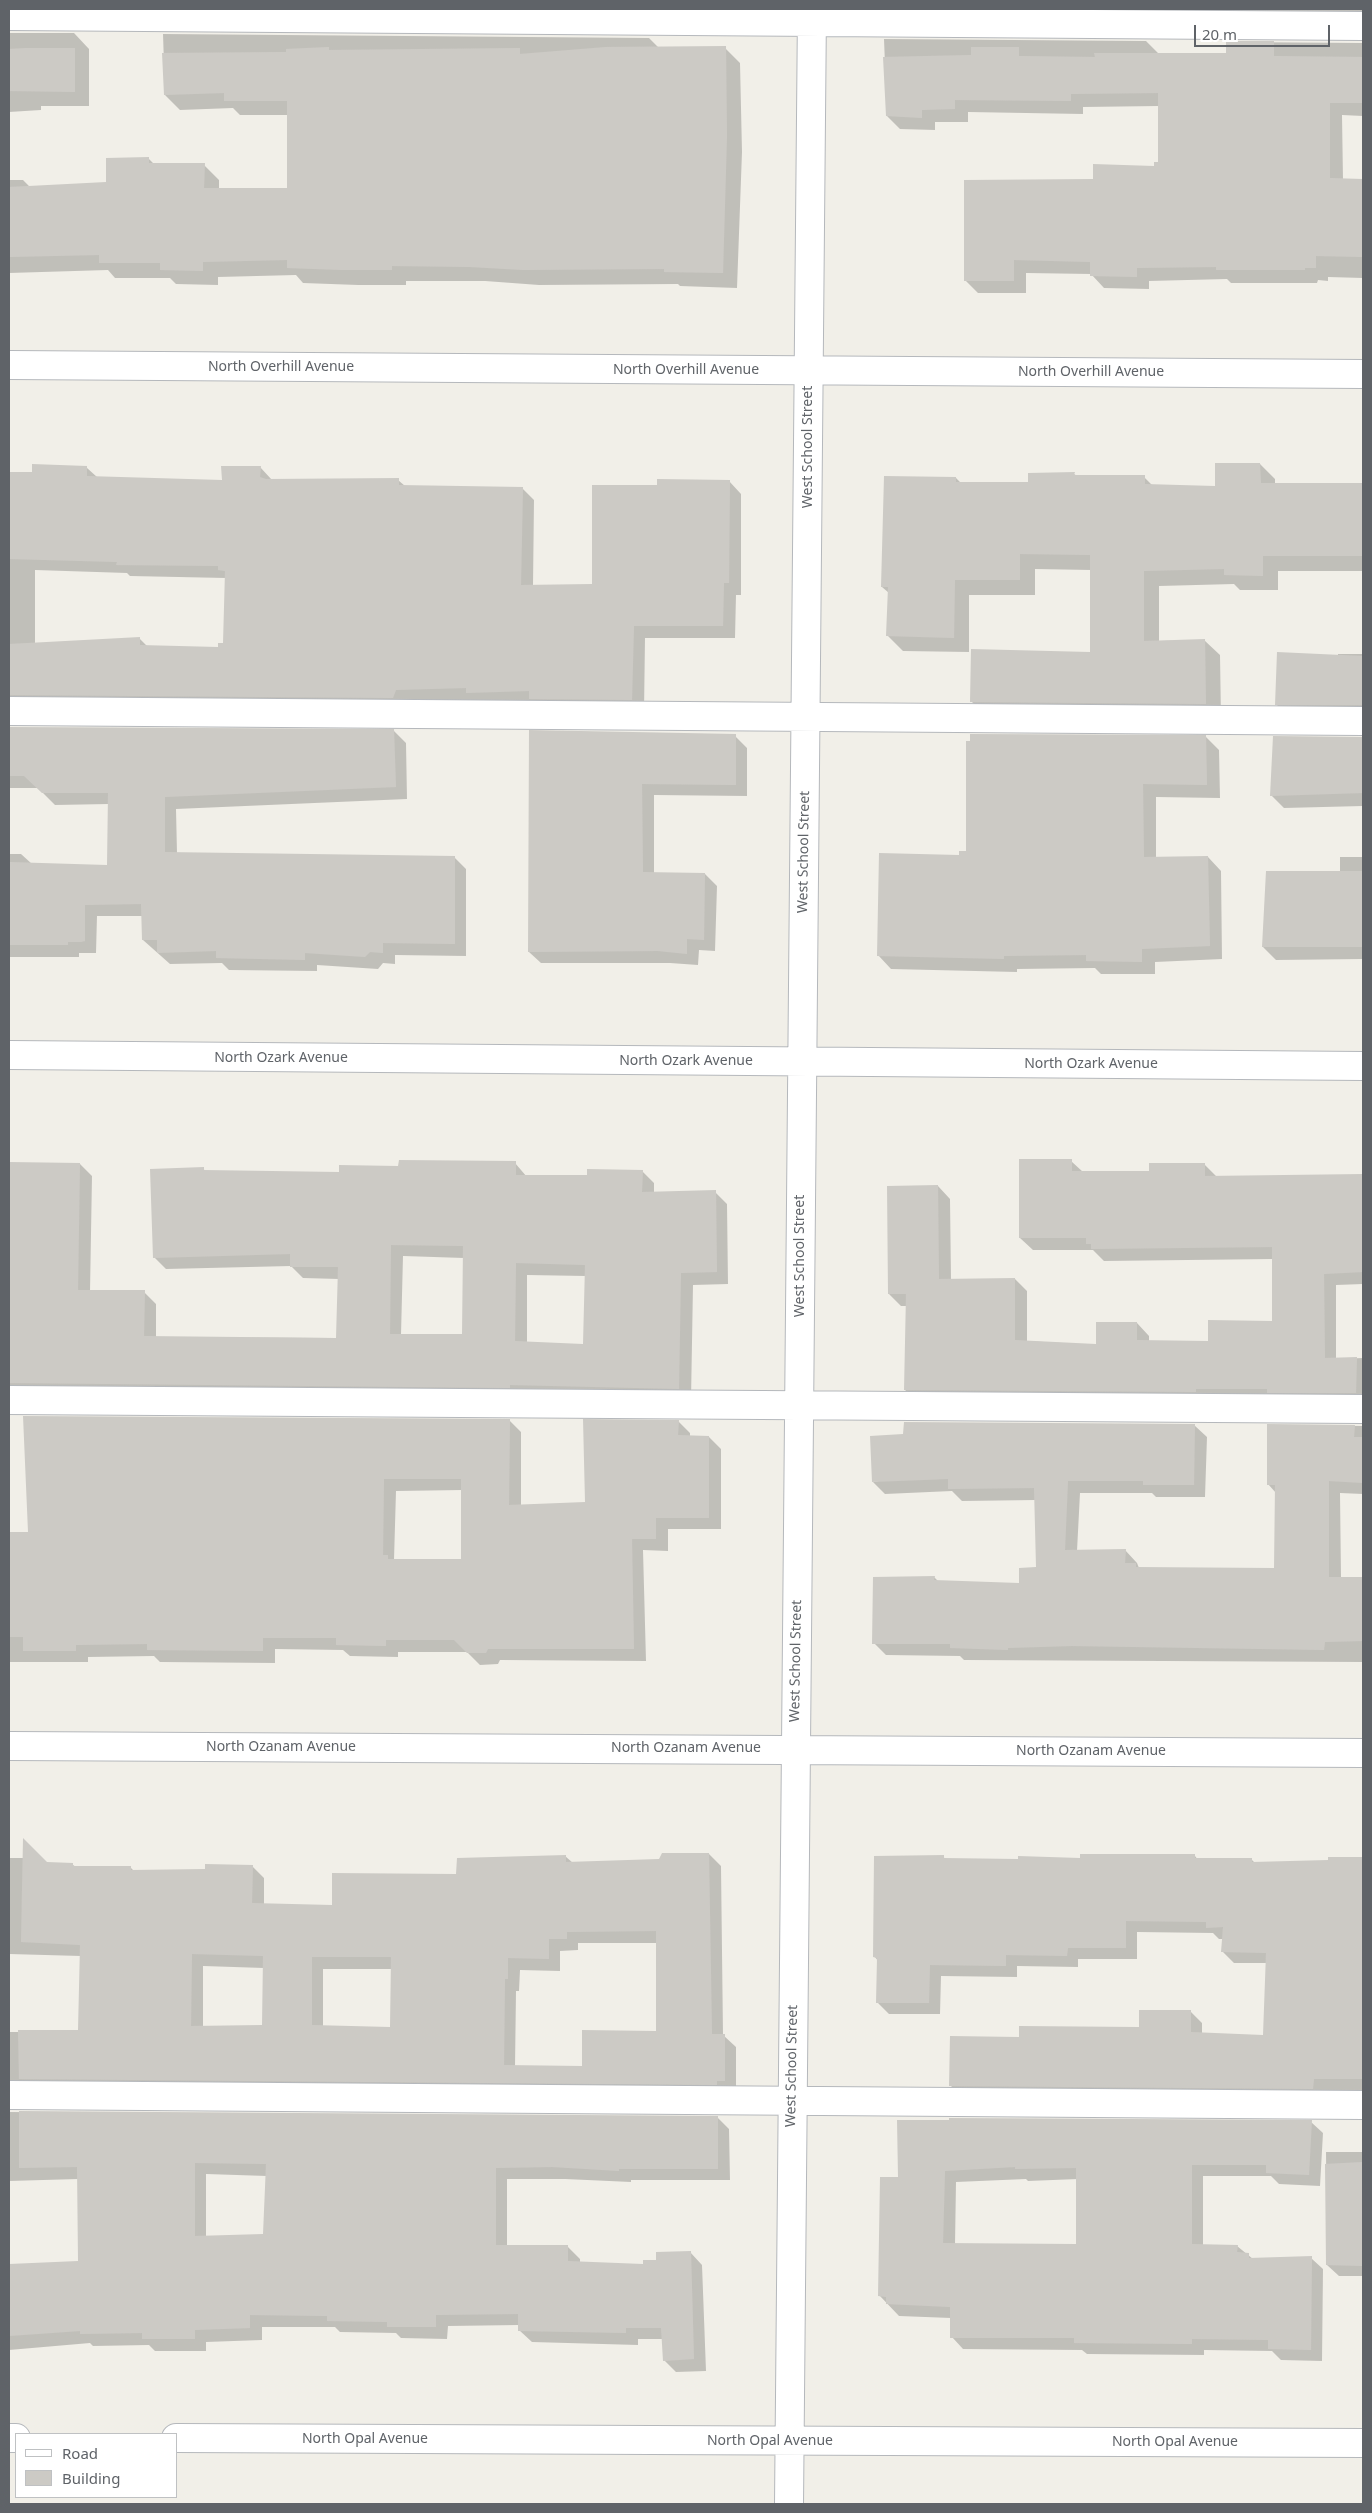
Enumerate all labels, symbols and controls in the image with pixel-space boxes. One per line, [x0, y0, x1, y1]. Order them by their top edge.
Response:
scale bar [1197, 15, 1333, 47]
text: 20 m [1202, 24, 1237, 44]
street label: North Overhill Avenue [208, 359, 354, 375]
street label: North Overhill Avenue [613, 362, 759, 378]
street label: North Overhill Avenue [1018, 364, 1164, 380]
street label: West School Street [800, 386, 816, 508]
street label: West School Street [795, 791, 813, 913]
street label: North Ozark Avenue [214, 1050, 348, 1066]
street label: North Ozark Avenue [619, 1053, 753, 1069]
street label: North Ozark Avenue [1024, 1056, 1158, 1072]
street label: West School Street [792, 1195, 808, 1317]
street label: West School Street [787, 1600, 805, 1722]
street label: North Ozanam Avenue [206, 1739, 356, 1755]
street label: North Ozanam Avenue [611, 1740, 761, 1756]
street label: North Ozanam Avenue [1016, 1743, 1166, 1759]
street label: West School Street [783, 2005, 801, 2127]
street label: North Opal Avenue [302, 2431, 428, 2447]
legend [15, 2433, 178, 2498]
street label: North Opal Avenue [707, 2433, 833, 2449]
street label: North Opal Avenue [1112, 2434, 1238, 2450]
text: Road [62, 2443, 98, 2463]
text: Building [62, 2468, 120, 2488]

